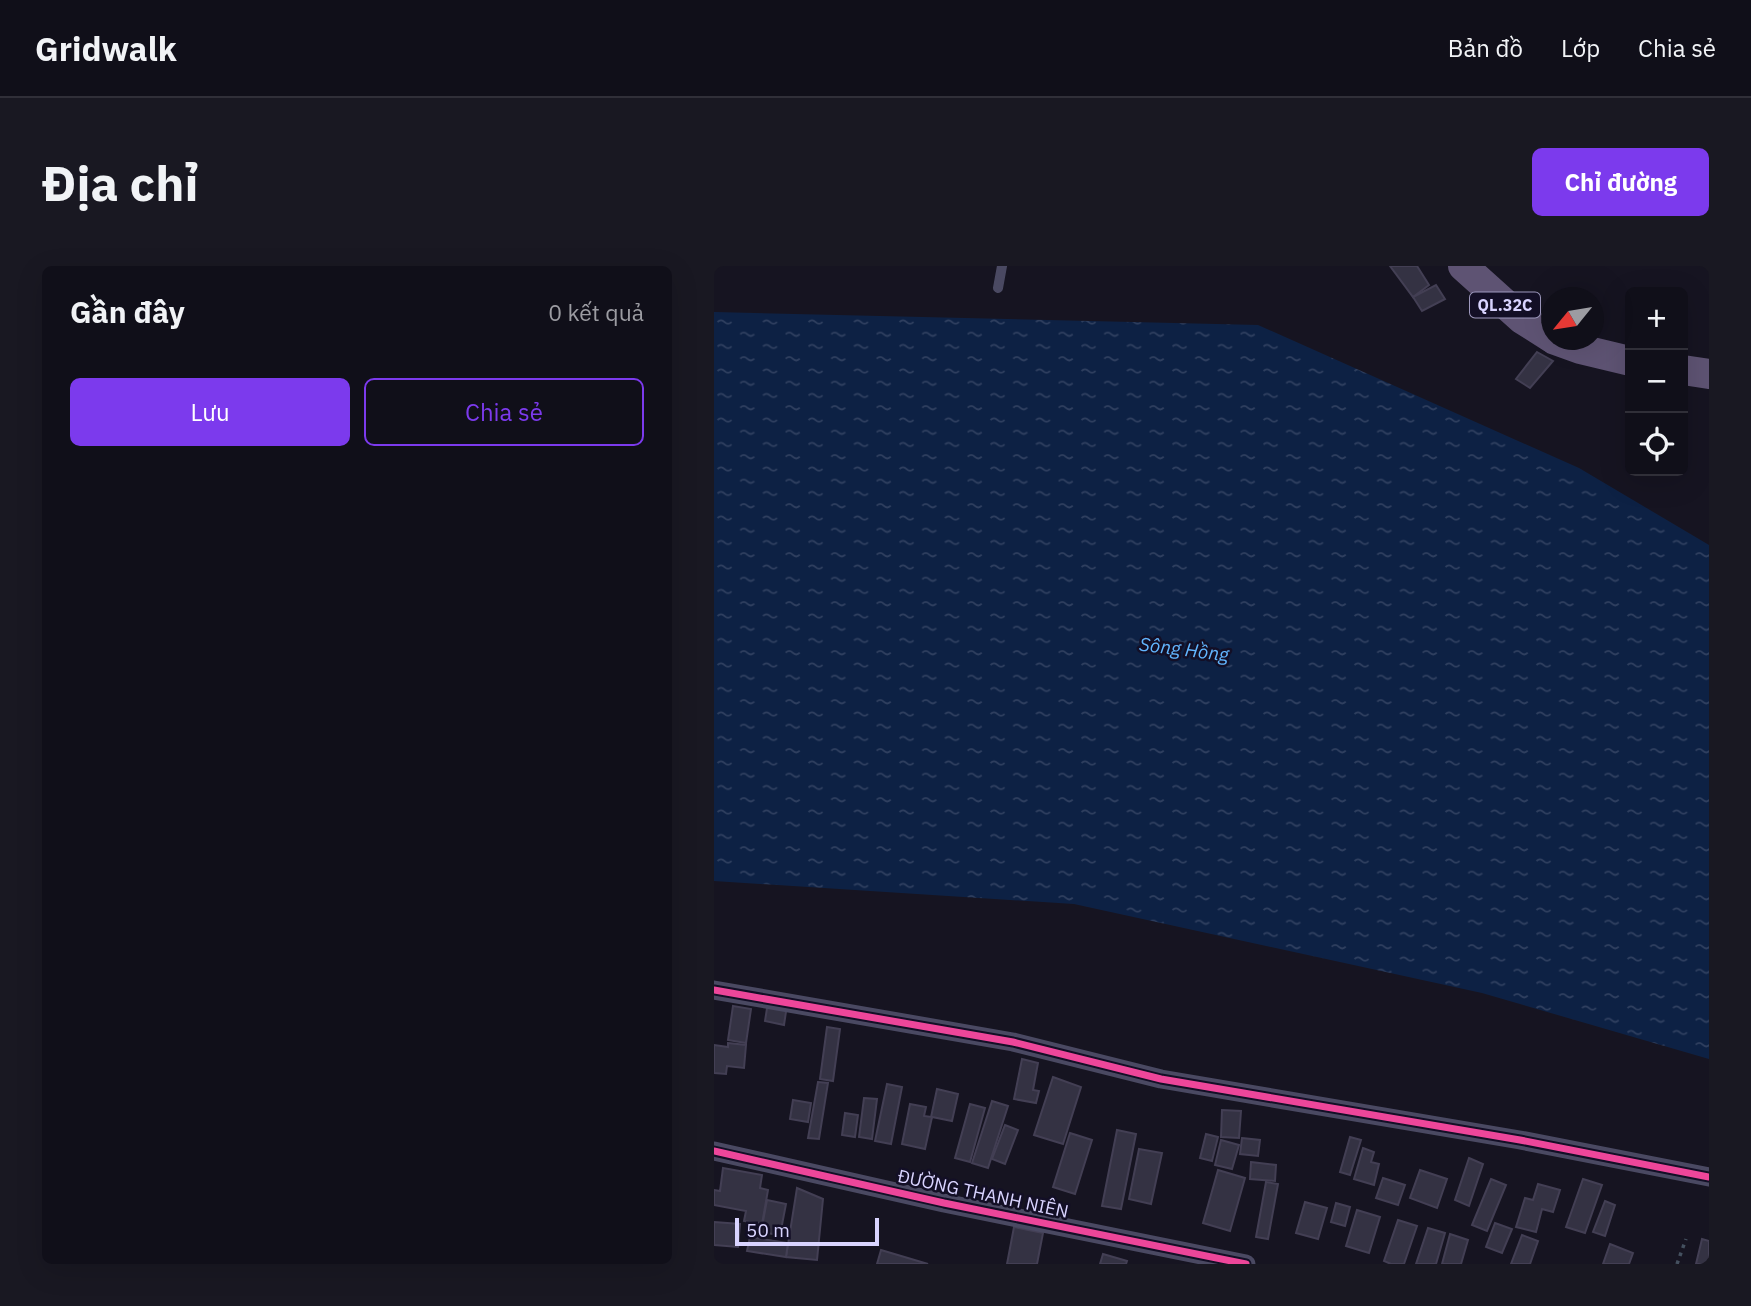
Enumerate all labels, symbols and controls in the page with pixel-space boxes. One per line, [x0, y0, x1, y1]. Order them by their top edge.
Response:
text: Gridwalk [35, 27, 177, 70]
text: Bản đồ [1448, 32, 1523, 64]
text: Lớp [1561, 32, 1600, 64]
text: Chia sẻ [1638, 32, 1716, 64]
button: Chỉ đường [1532, 148, 1709, 216]
text: Địa chỉ [42, 151, 198, 214]
north arrow [1541, 287, 1604, 350]
map controls [1625, 287, 1688, 476]
button: + [1625, 287, 1688, 350]
text: Gần đây [70, 292, 185, 331]
road number: QL.32C [1470, 292, 1540, 318]
text: 0 kết quả [548, 297, 644, 327]
button: − [1625, 350, 1688, 413]
button: Lưu [70, 378, 350, 446]
button: Chia sẻ [364, 378, 644, 446]
button: locate [1625, 413, 1688, 476]
water label: Sông Hồng [1138, 632, 1232, 667]
street label: ĐƯỜNG THANH NIÊN [896, 1163, 1071, 1223]
scale bar [735, 1215, 878, 1247]
text: 50 m [746, 1218, 790, 1242]

